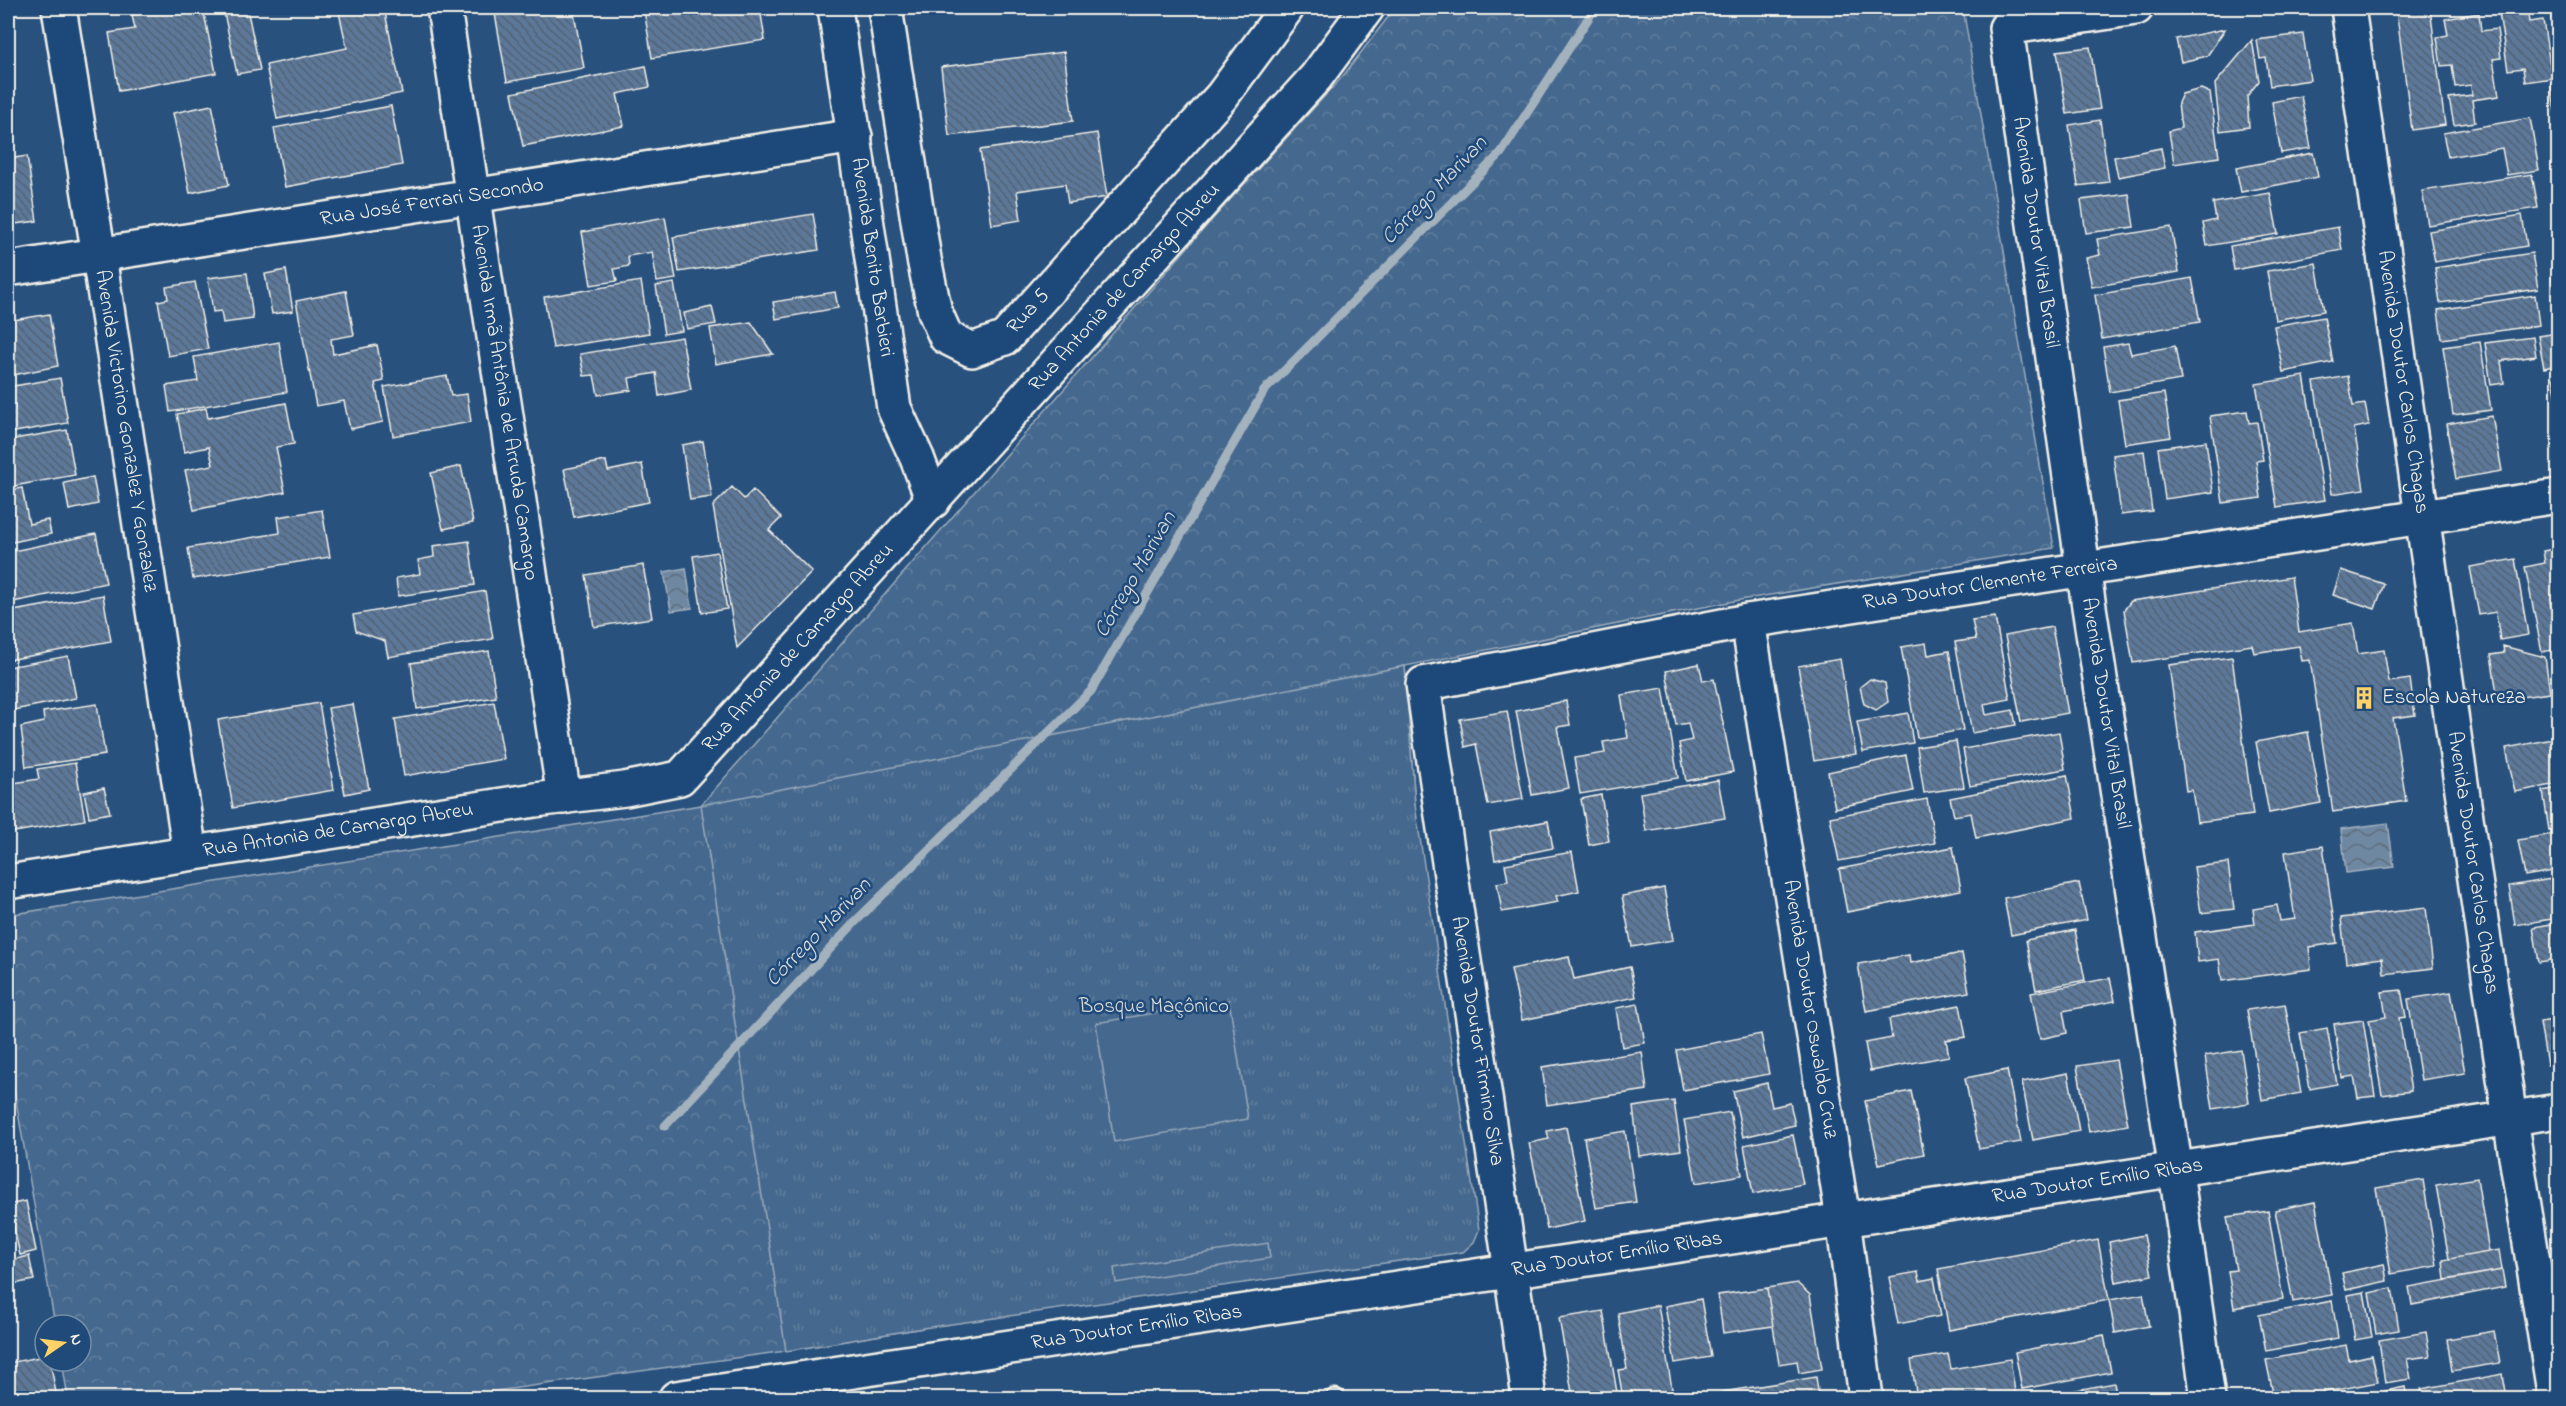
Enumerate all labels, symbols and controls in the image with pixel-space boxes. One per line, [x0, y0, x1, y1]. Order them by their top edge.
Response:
street label: Avenida Doutor Vital Brasil [2004, 115, 2066, 350]
water label: Córrego Marivan [1374, 128, 1496, 253]
street label: Avenida Benito Barbieri [842, 156, 901, 359]
street label: Rua José Ferrari Secondo [318, 170, 546, 235]
street label: Rua Antonia de Camargo Abreu [1022, 176, 1228, 399]
street label: Avenida Irmã Antônia de Arruda Camargo [462, 222, 546, 583]
street label: Avenida Doutor Carlos Chagas [2369, 248, 2437, 516]
street label: Avenida Victorino Gonzalez Y Gonzalez [86, 268, 165, 594]
street label: Rua 5 [1000, 282, 1057, 341]
water label: Córrego Marivan [1087, 505, 1186, 644]
street label: Rua Antonia de Camargo Abreu [695, 536, 901, 759]
street label: Rua Doutor Clemente Ferreira [1861, 549, 2120, 618]
street label: Avenida Doutor Vital Brasil [2073, 596, 2138, 831]
place label: Escola Natureza [2382, 683, 2526, 713]
building icon: Escola Natureza [2351, 685, 2377, 711]
street label: Avenida Doutor Carlos Chagas [2439, 729, 2507, 997]
street label: Rua Antonia de Camargo Abreu [201, 795, 475, 866]
water label: Córrego Marivan [758, 870, 880, 995]
street label: Avenida Doutor Oswaldo Cruz [1774, 878, 1845, 1141]
street label: Avenida Doutor Firmino Silva [1442, 914, 1512, 1168]
park label: Bosque Maçônico [1078, 992, 1229, 1022]
street label: Rua Doutor Emílio Ribas [1990, 1150, 2205, 1212]
street label: Rua Doutor Emílio Ribas [1510, 1224, 1725, 1285]
street label: Rua Doutor Emílio Ribas [1029, 1297, 1244, 1359]
north arrow [33, 1313, 93, 1373]
text: N [63, 1332, 89, 1348]

